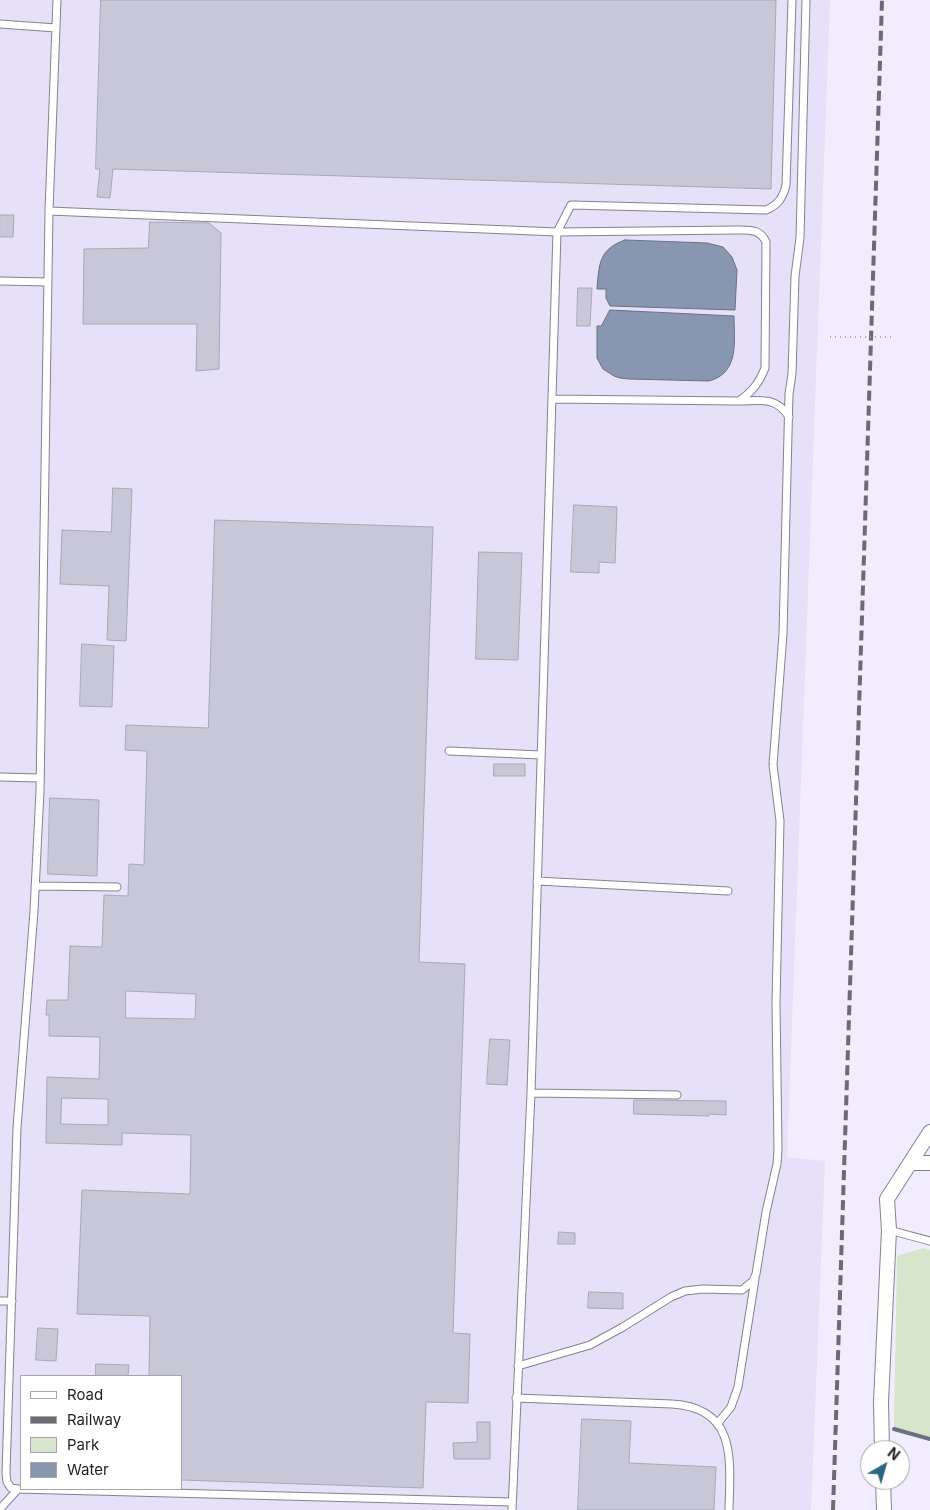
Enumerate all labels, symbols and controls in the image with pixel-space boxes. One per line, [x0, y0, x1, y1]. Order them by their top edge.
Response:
legend [20, 1375, 182, 1490]
text: Road [67, 1385, 103, 1404]
text: Railway [67, 1410, 121, 1429]
text: Park [67, 1435, 99, 1454]
north arrow [860, 1440, 910, 1490]
text: N [884, 1444, 903, 1464]
text: Water [67, 1460, 109, 1479]

